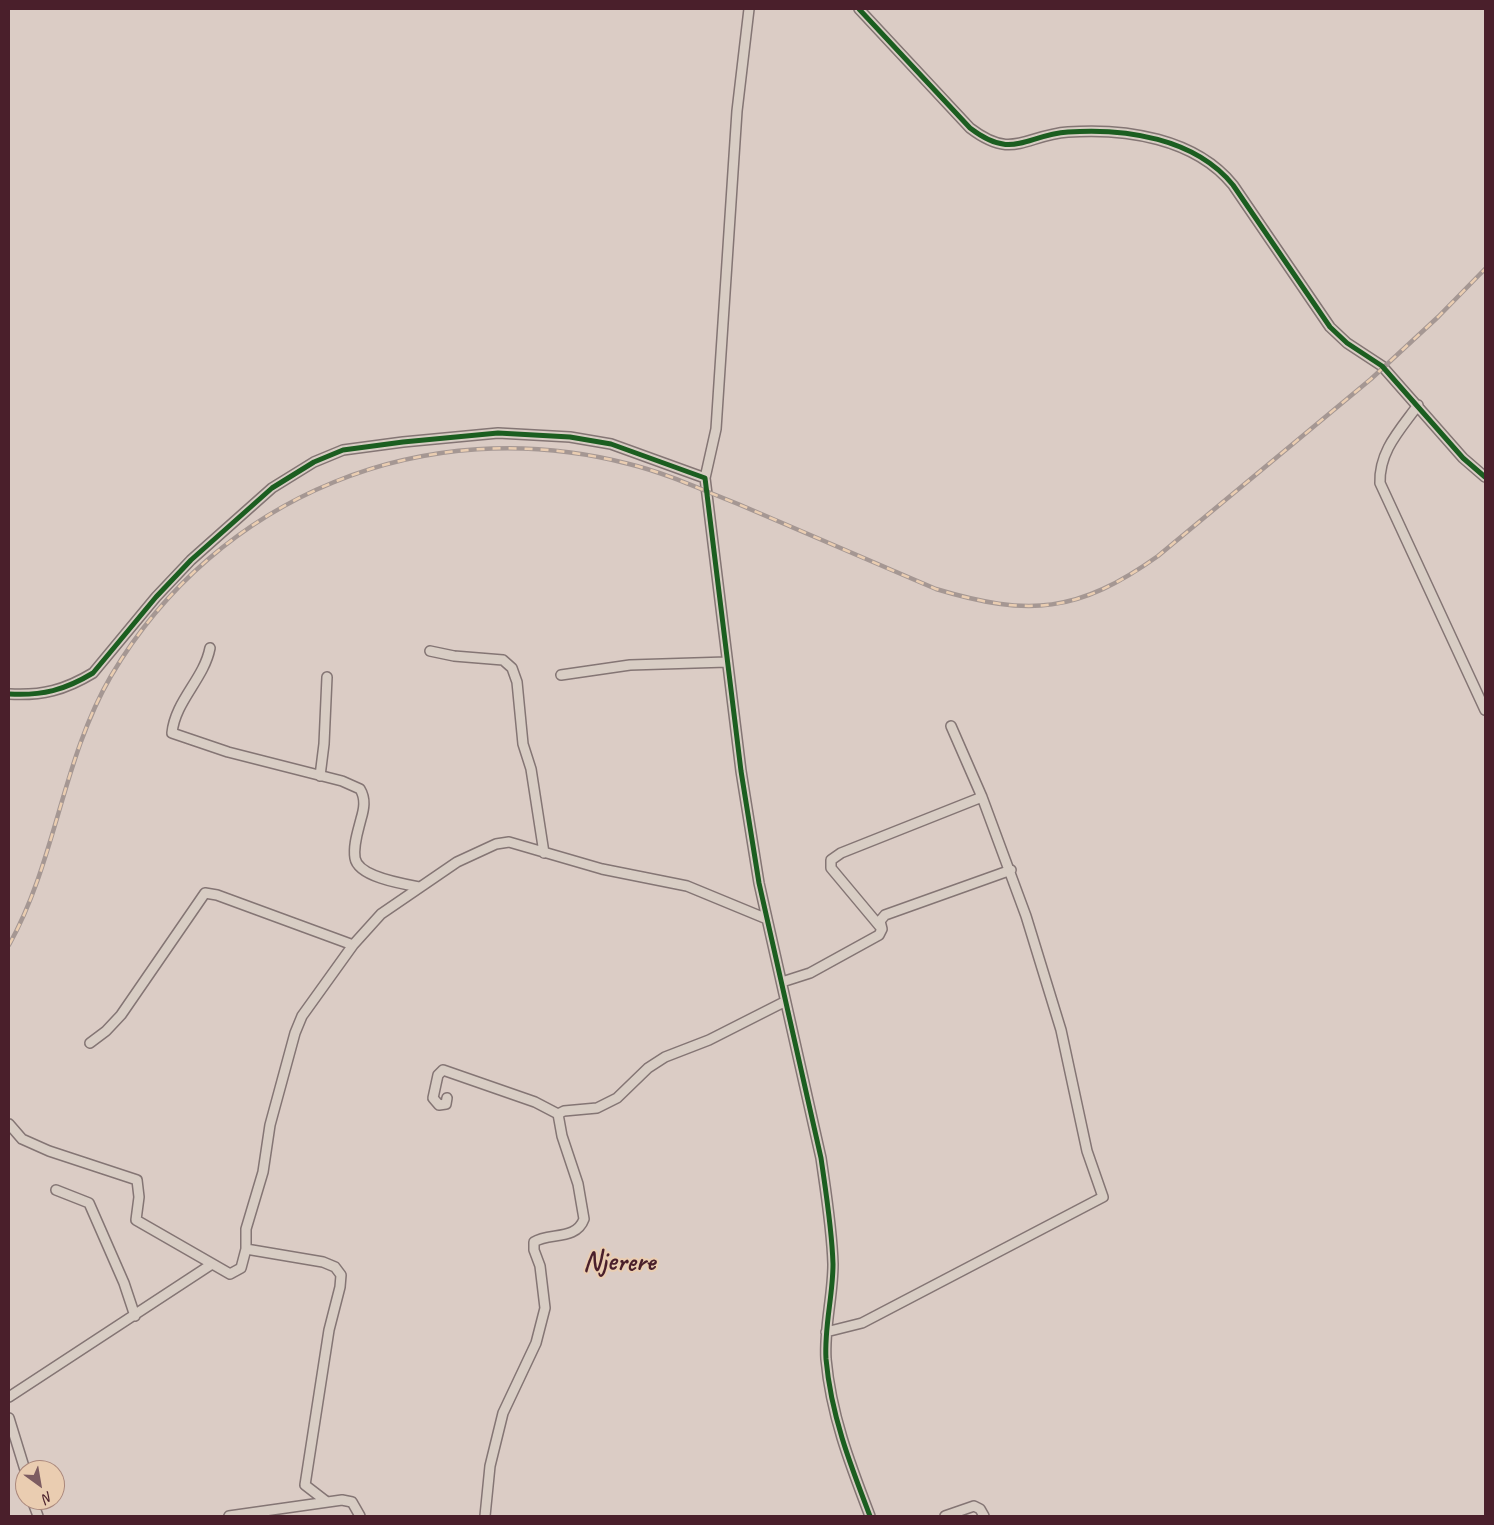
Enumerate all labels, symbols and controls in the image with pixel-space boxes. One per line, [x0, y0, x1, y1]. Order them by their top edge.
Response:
district label: Njerere [583, 1246, 655, 1280]
north arrow [15, 1460, 65, 1510]
text: N [40, 1488, 56, 1507]

